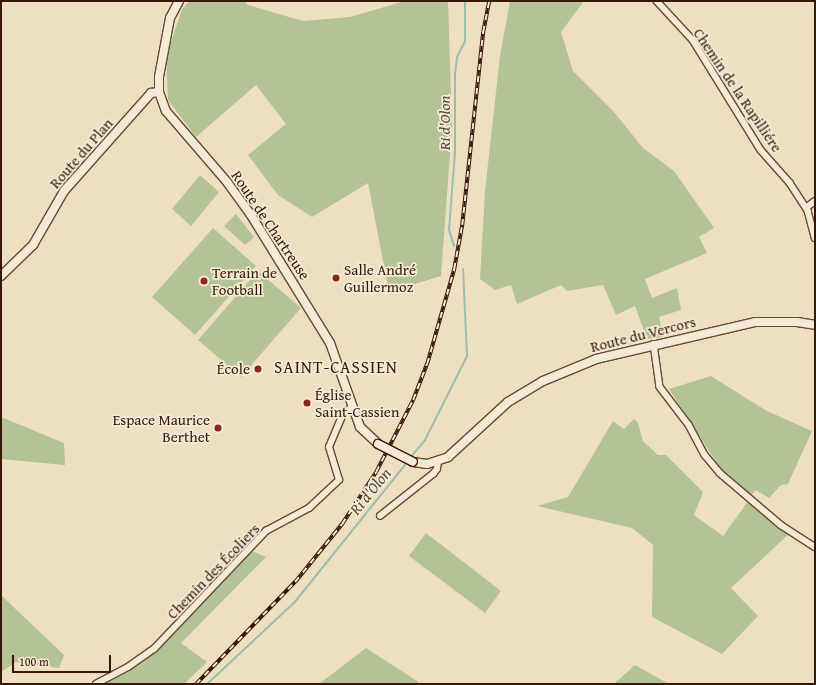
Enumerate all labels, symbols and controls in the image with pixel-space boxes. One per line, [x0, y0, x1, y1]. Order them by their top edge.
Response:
street label: Chemin de la Rapilliére [690, 25, 786, 155]
water label: Ri d'Olon [434, 96, 454, 150]
street label: Route du Plan [46, 114, 116, 192]
street label: Route de Chartreuse [228, 167, 314, 283]
place label: Salle André Guillermoz [344, 260, 416, 295]
place label: Terrain de Football [212, 263, 277, 298]
marker: Salle André Guillermoz [331, 273, 341, 283]
marker: Terrain de Football [199, 276, 209, 286]
street label: Route du Vercors [589, 312, 697, 356]
district label: SAINT-CASSIEN [274, 357, 398, 377]
place label: École [217, 360, 250, 378]
marker: École [253, 364, 263, 374]
place label: Église Saint-Cassien [315, 385, 399, 420]
marker: Église Saint-Cassien [302, 398, 312, 408]
place label: Espace Maurice Berthet [113, 410, 210, 445]
marker: Espace Maurice Berthet [213, 423, 223, 433]
water label: Ri d'Olon [345, 464, 395, 518]
street label: Chemin des Écoliers [163, 520, 263, 622]
scale bar [14, 647, 113, 673]
text: 100 m [19, 653, 49, 670]

